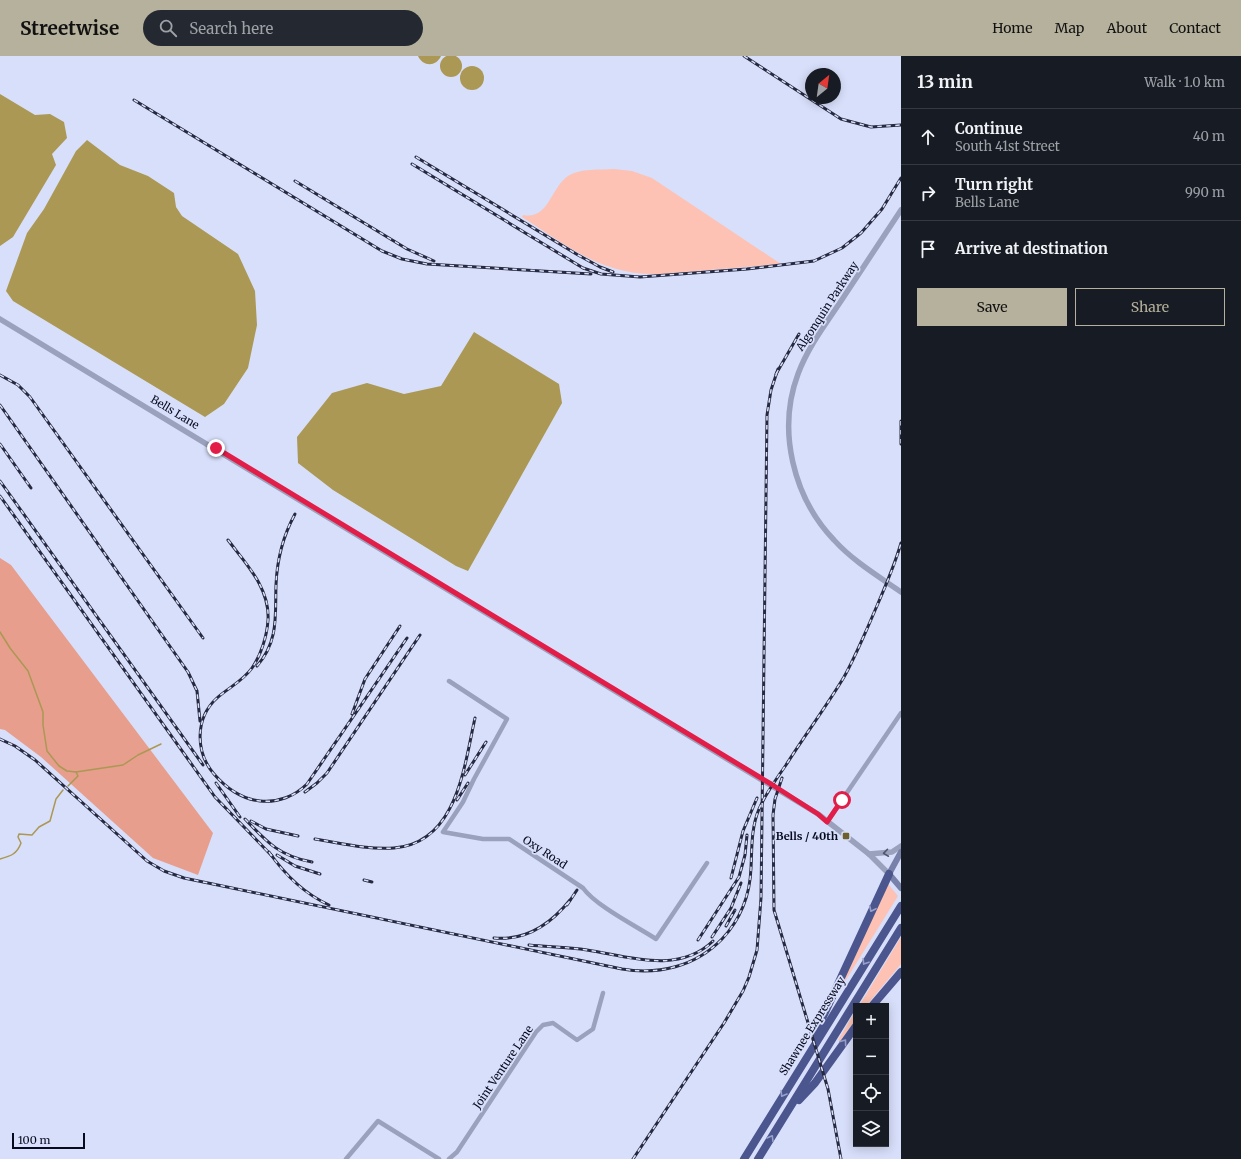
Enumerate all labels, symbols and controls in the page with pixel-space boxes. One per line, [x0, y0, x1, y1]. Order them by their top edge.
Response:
search box [143, 10, 423, 46]
text: Streetwise [20, 16, 119, 40]
icon: search [157, 17, 179, 39]
text: Search here [189, 19, 273, 38]
text: Home [992, 19, 1033, 37]
text: Map [1055, 19, 1084, 37]
text: About [1106, 19, 1147, 37]
text: Contact [1169, 19, 1221, 37]
north arrow [805, 68, 841, 104]
text: 13 min [917, 71, 973, 93]
text: Walk · 1.0 km [1144, 74, 1225, 91]
text: Continue [955, 119, 1023, 138]
icon: ahead [917, 126, 939, 148]
text: 40 m [1193, 128, 1225, 145]
text: South 41st Street [955, 138, 1060, 155]
text: Turn right [955, 175, 1033, 194]
icon: right [917, 182, 939, 204]
text: 990 m [1185, 184, 1225, 201]
text: Bells Lane [955, 194, 1019, 211]
icon: arrive [917, 238, 939, 260]
text: Arrive at destination [955, 239, 1108, 258]
street label: Algonquin Parkway [792, 258, 862, 354]
button: Save [917, 288, 1067, 326]
button: Share [1075, 288, 1225, 326]
street label: Bells Lane [148, 392, 202, 432]
route end [207, 439, 225, 457]
route start [833, 791, 851, 809]
place label: Bells / 40th [776, 829, 839, 843]
marker: Bells / 40th [841, 831, 851, 841]
street label: Oxy Road [520, 832, 570, 872]
one-way arrow [883, 848, 889, 857]
one-way arrow [869, 905, 877, 912]
one-way arrow [863, 958, 870, 965]
street label: Shawnee Expressway [776, 974, 848, 1078]
map controls [853, 1003, 889, 1147]
button: + [853, 1003, 889, 1039]
street label: Joint Venture Lane [469, 1022, 536, 1112]
one-way arrow [839, 1039, 847, 1046]
button: − [853, 1039, 889, 1075]
button: locate [853, 1075, 889, 1111]
one-way arrow [780, 1090, 788, 1097]
button: layers [853, 1111, 889, 1147]
scale bar [12, 1131, 85, 1150]
text: 100 m [18, 1133, 50, 1147]
one-way arrow [766, 1135, 774, 1142]

